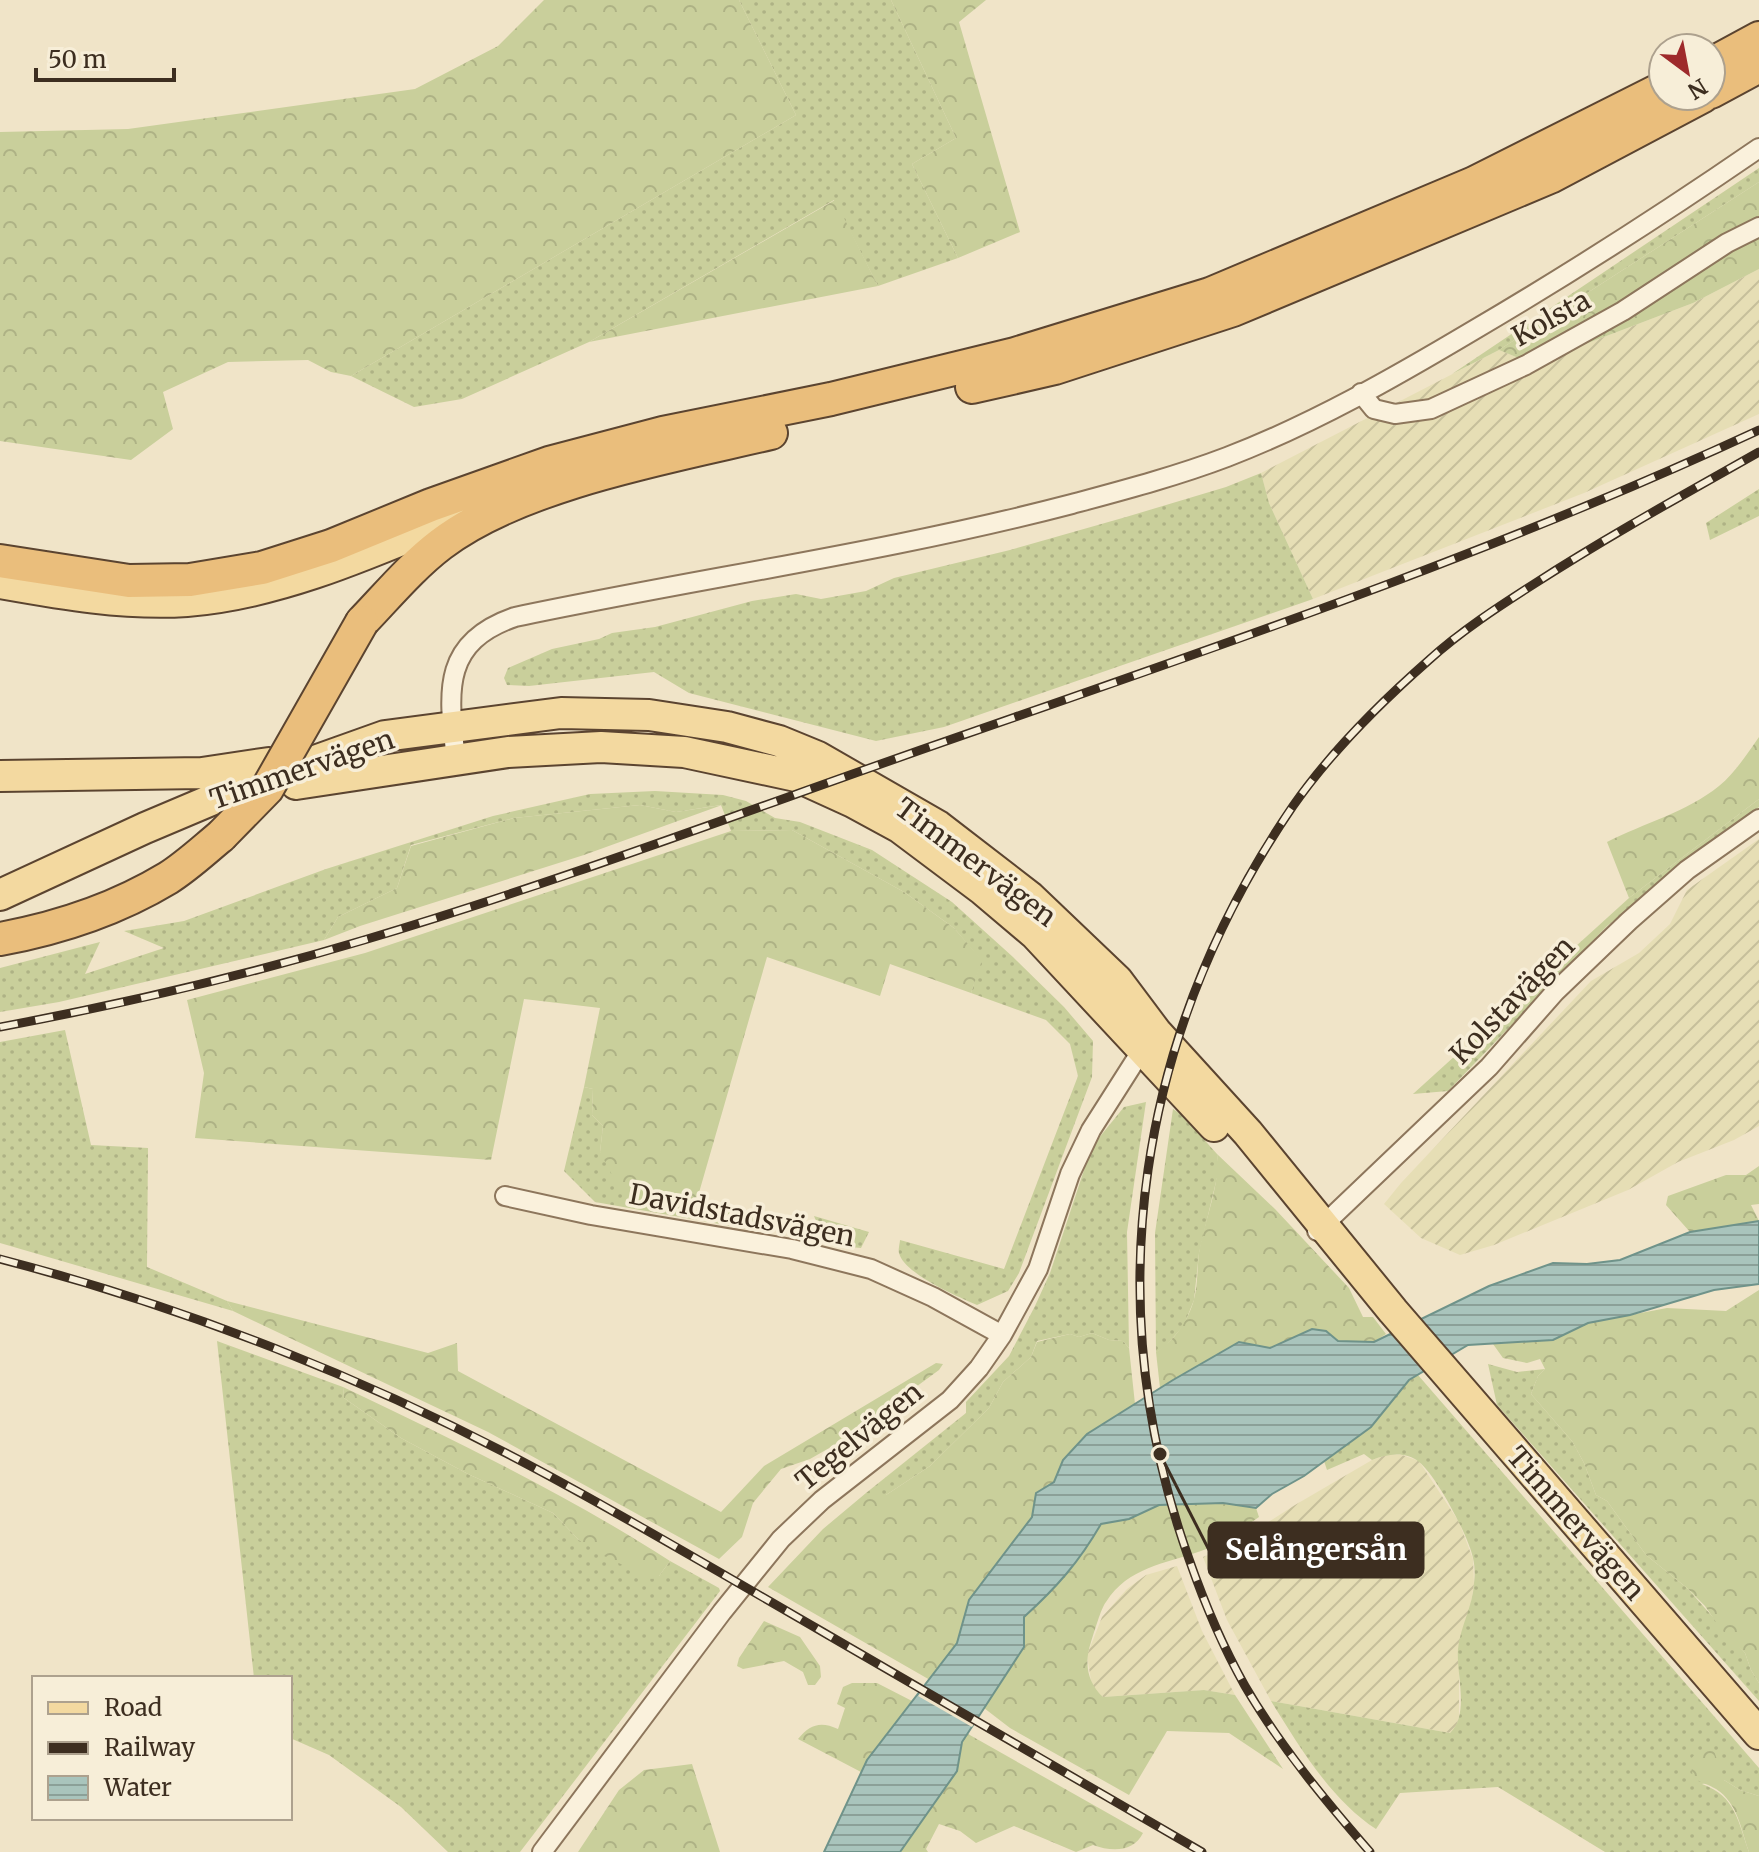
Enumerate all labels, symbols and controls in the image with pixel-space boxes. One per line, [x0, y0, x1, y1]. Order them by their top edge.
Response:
scale bar [36, 32, 174, 82]
north arrow [1647, 32, 1727, 112]
text: 50 m [48, 44, 107, 75]
text: N [1682, 72, 1712, 106]
street label: Kolsta [1505, 282, 1597, 354]
street label: Timmervägen [205, 721, 399, 817]
street label: Timmervägen [888, 790, 1064, 934]
street label: Kolstavägen [1442, 928, 1582, 1072]
street label: Davidstadsvägen [626, 1175, 858, 1255]
street label: Tegelvägen [788, 1374, 930, 1498]
street label: Timmervägen [1499, 1439, 1653, 1607]
callout: Selångersån [1209, 1523, 1423, 1577]
text: Selångersån [1225, 1530, 1407, 1568]
legend [32, 1676, 292, 1820]
text: Road [104, 1692, 162, 1723]
text: Railway [104, 1732, 195, 1763]
text: Water [103, 1772, 172, 1803]

